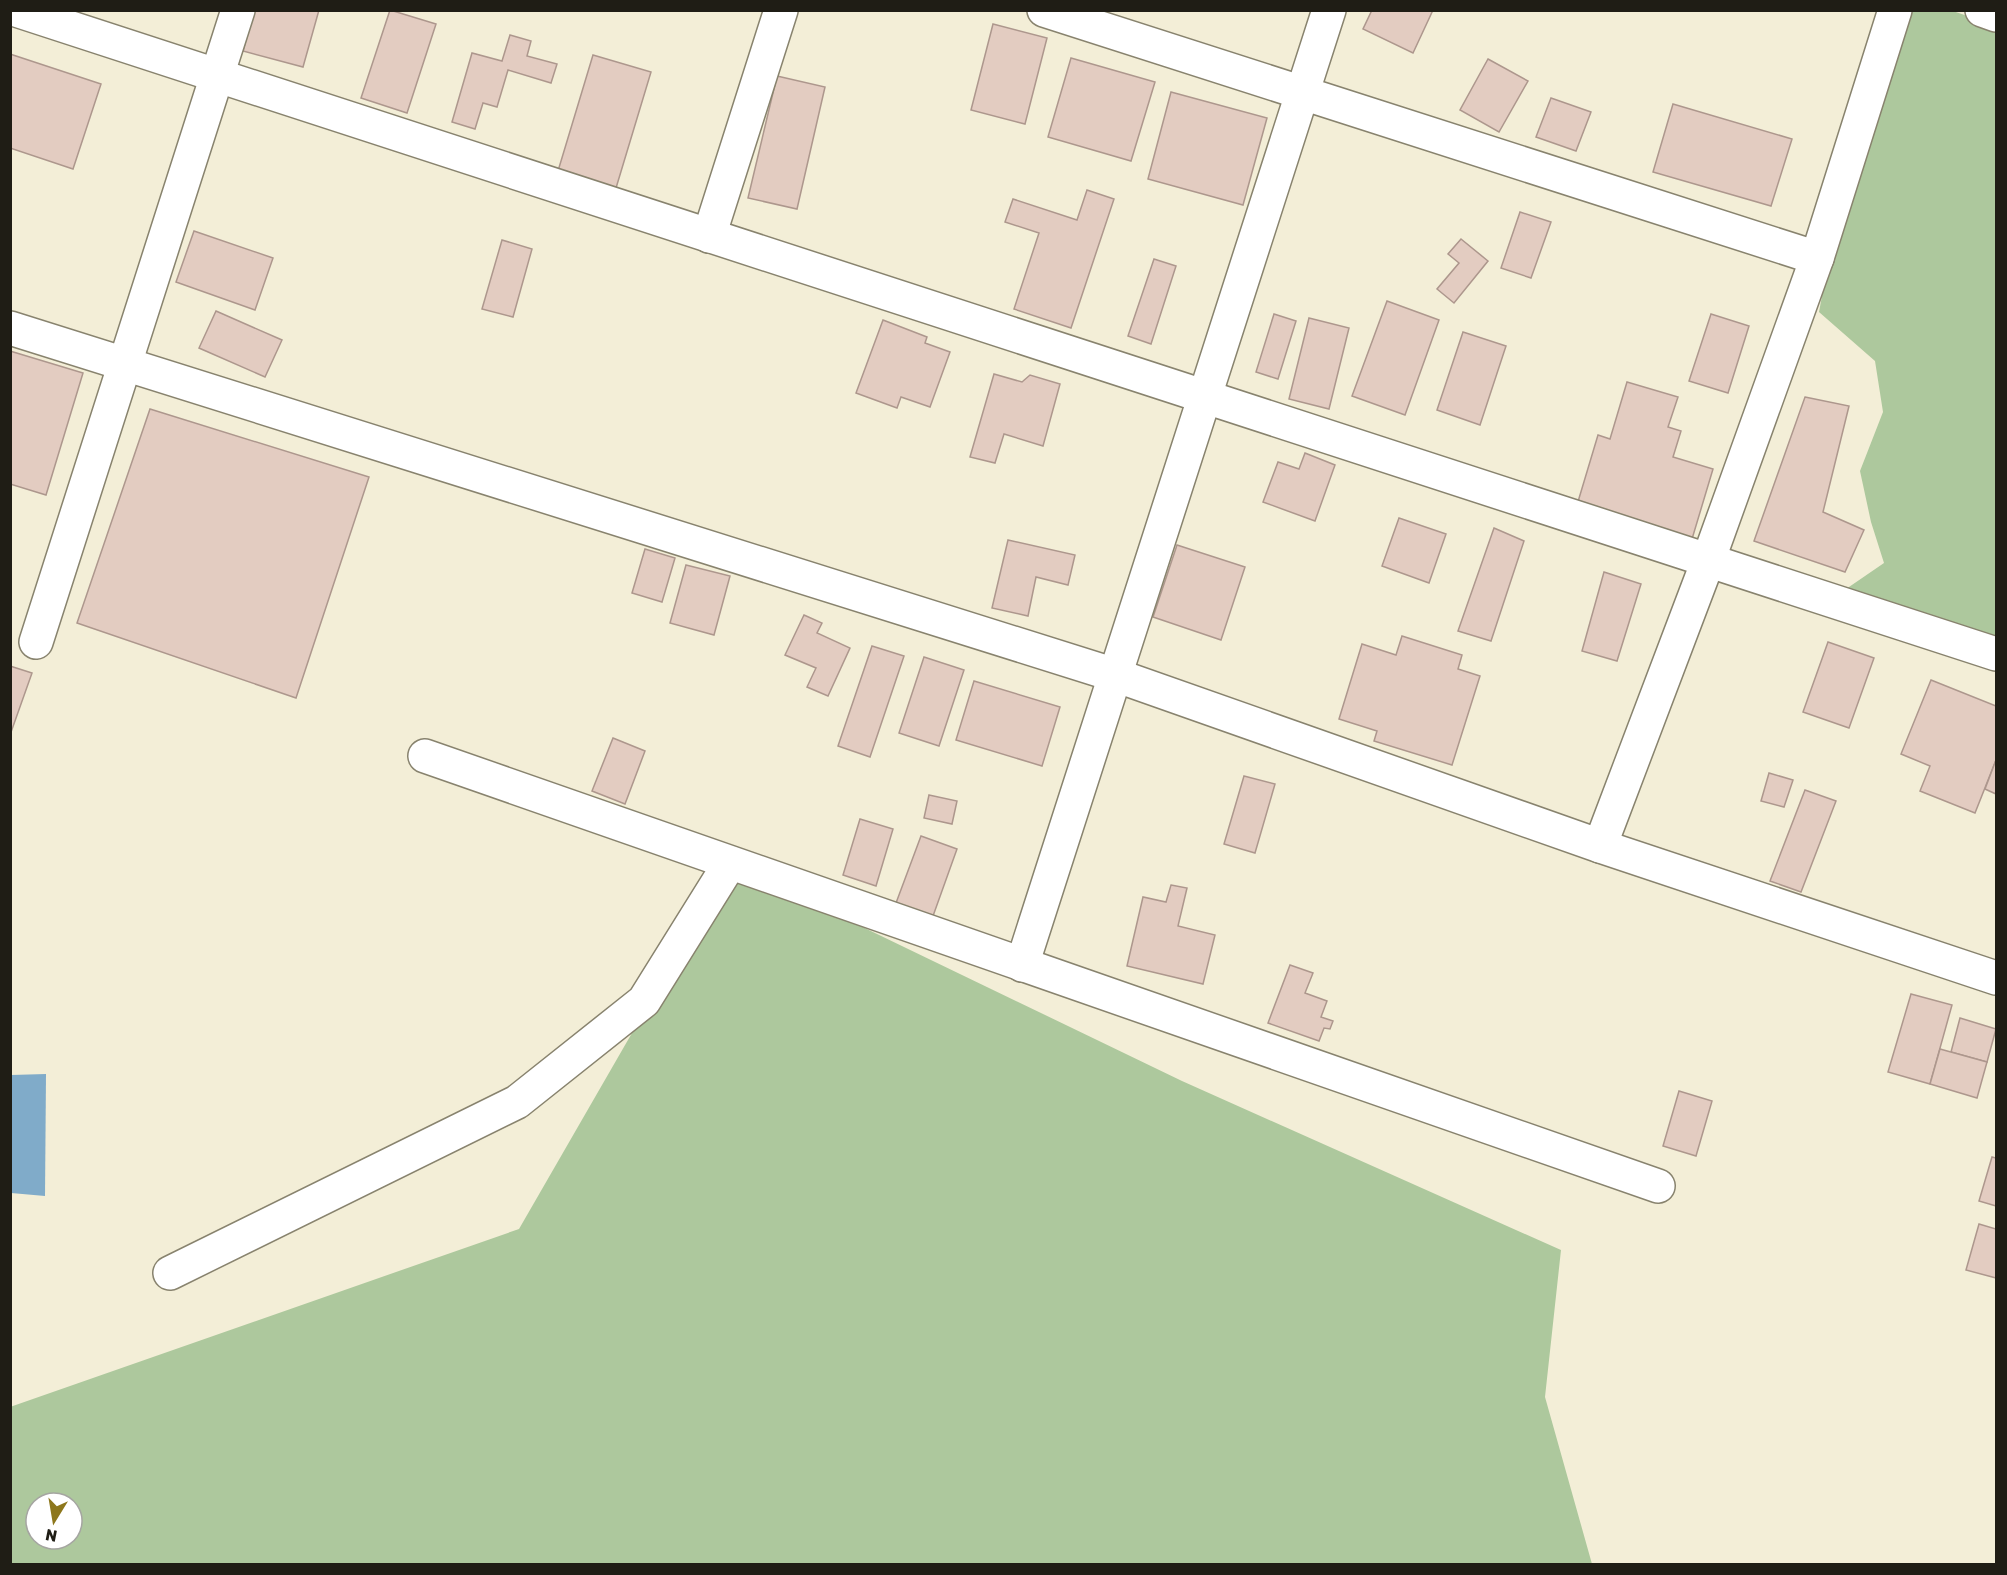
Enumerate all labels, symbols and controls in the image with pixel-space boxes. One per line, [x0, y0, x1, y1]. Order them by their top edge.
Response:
north arrow [24, 1491, 84, 1551]
text: N [44, 1525, 59, 1546]

